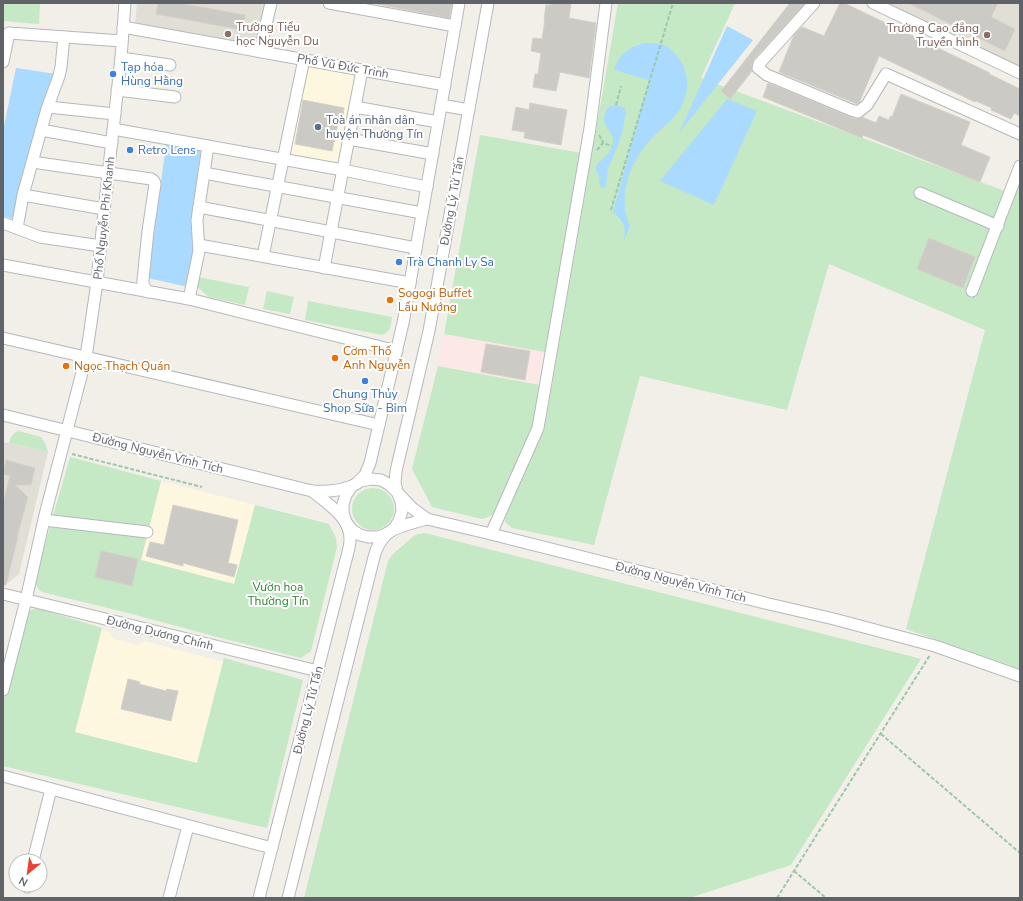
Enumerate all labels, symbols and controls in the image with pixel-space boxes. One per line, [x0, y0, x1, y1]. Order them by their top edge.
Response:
place label: Trường Tiểu học Nguyễn Du [236, 19, 319, 49]
place label: Trường Cao đẳng Truyền hình [887, 20, 979, 50]
marker: Trường Tiểu học Nguyễn Du [223, 29, 233, 39]
marker: Trường Cao đẳng Truyền hình [982, 30, 992, 40]
street label: Phố Vũ Đức Trinh [296, 50, 390, 82]
place label: Tạp hóa Hùng Hằng [121, 59, 183, 89]
marker: Tạp hóa Hùng Hằng [108, 69, 118, 79]
place label: Toà án nhân dân huyện Thường Tín [326, 112, 423, 142]
marker: Toà án nhân dân huyện Thường Tín [313, 122, 323, 132]
place label: Retro Lens [138, 142, 196, 158]
marker: Retro Lens [125, 145, 135, 155]
street label: Đường Lý Tử Tấn [436, 155, 468, 248]
street label: Phố Nguyễn Phi Khanh [90, 156, 118, 280]
place label: Trà Chanh Ly Sa [407, 254, 494, 270]
marker: Trà Chanh Ly Sa [394, 257, 404, 267]
place label: Sogogi Buffet Lẩu Nướng [398, 285, 473, 315]
marker: Sogogi Buffet Lẩu Nướng [385, 295, 395, 305]
place label: Cơm Thố Anh Nguyễn [343, 343, 410, 373]
marker: Cơm Thố Anh Nguyễn [330, 353, 340, 363]
place label: Ngọc Thạch Quán [74, 358, 170, 374]
marker: Ngọc Thạch Quán [61, 361, 71, 371]
marker: Chung Thủy Shop Sữa - Bỉm [360, 376, 370, 386]
place label: Chung Thủy Shop Sữa - Bỉm [323, 386, 407, 416]
street label: Đường Nguyễn Vĩnh Tích [90, 429, 225, 477]
street label: Đường Nguyễn Vĩnh Tích [613, 558, 748, 606]
park label: Vườn hoa Thường Tín [247, 579, 309, 609]
street label: Đường Dương Chính [104, 612, 215, 654]
street label: Đường Lý Tử Tấn [289, 664, 327, 757]
north arrow [8, 853, 48, 893]
text: N [16, 873, 31, 890]

